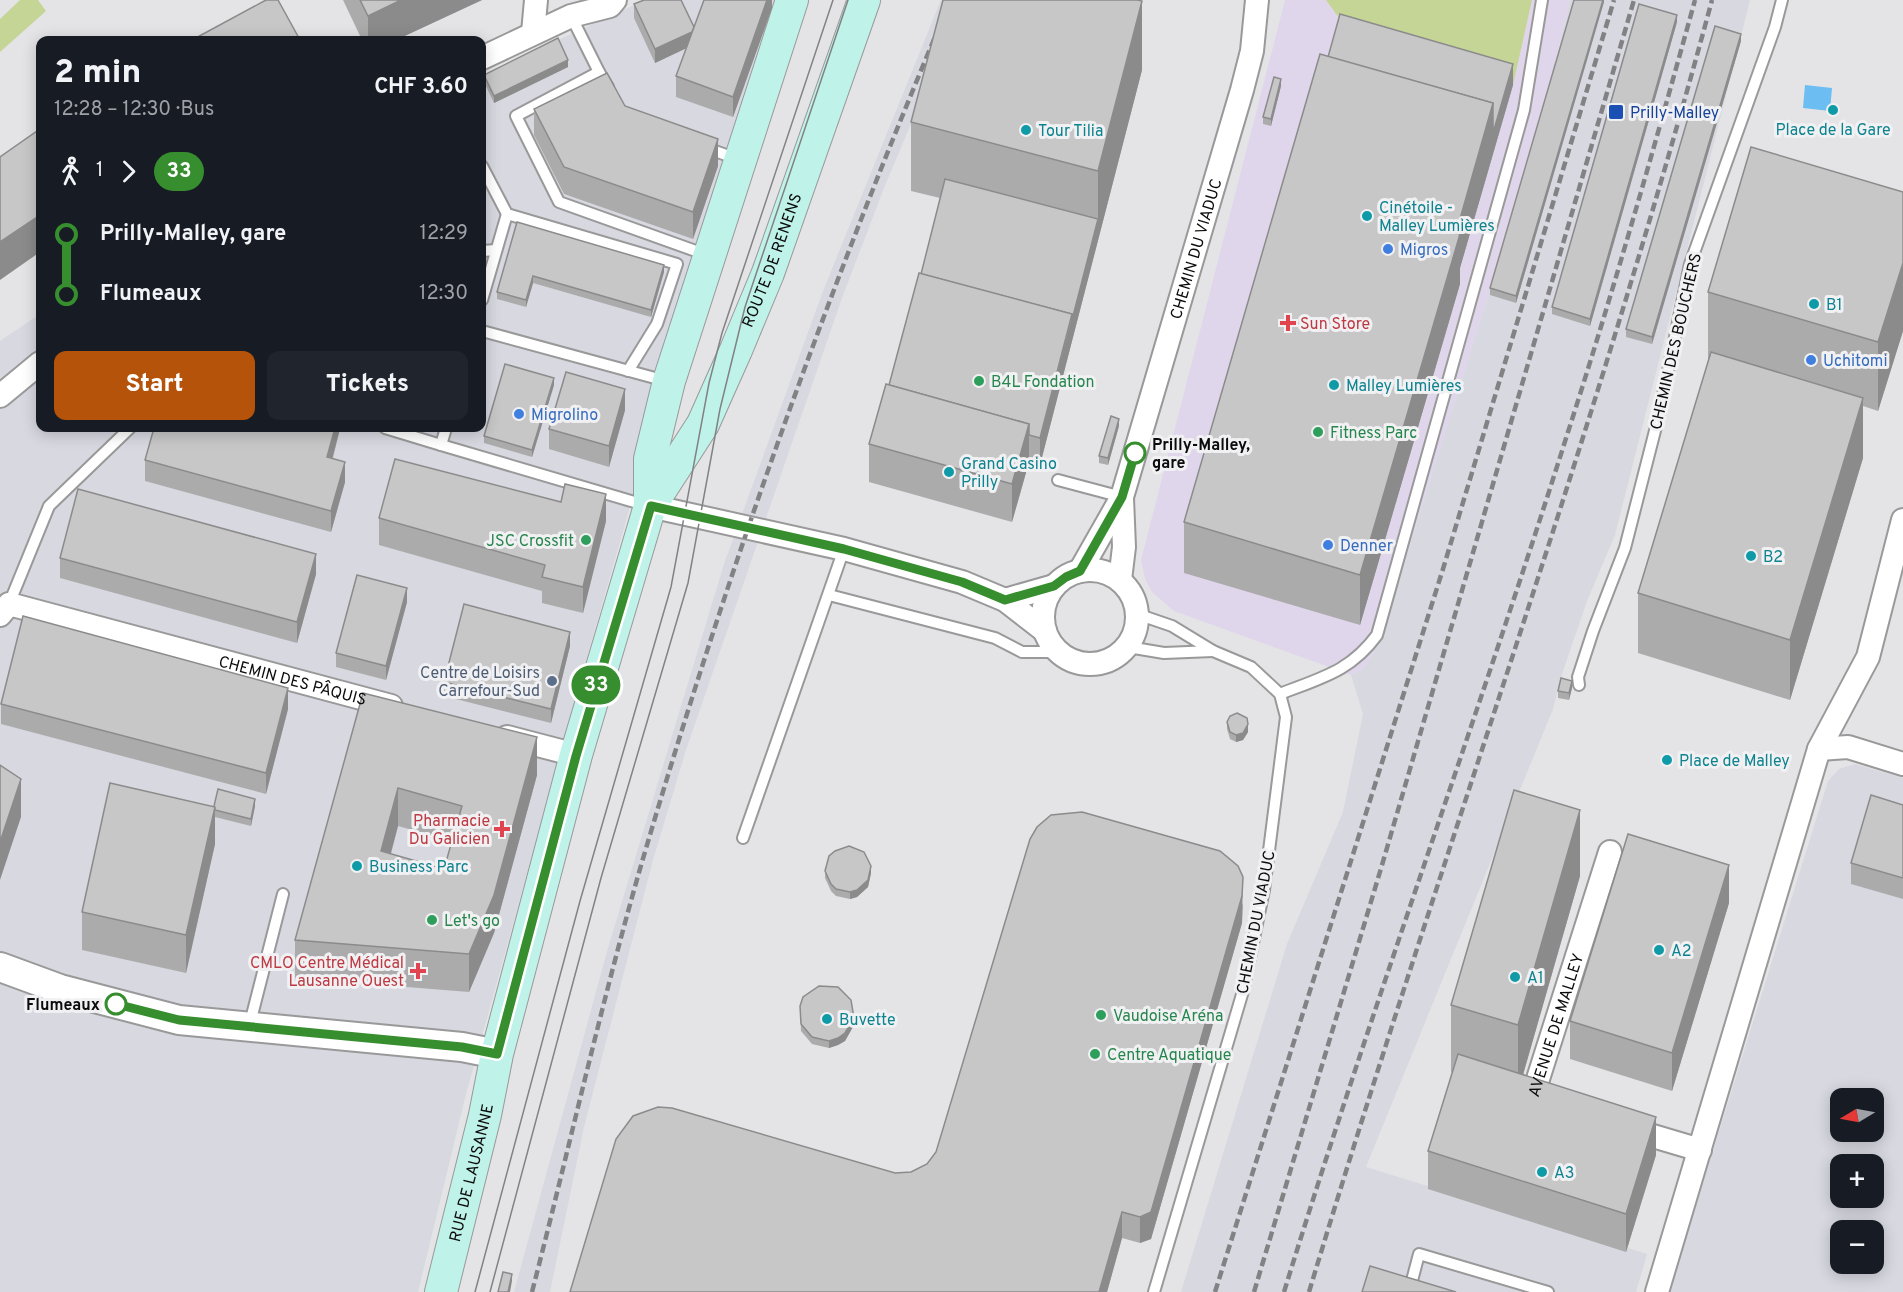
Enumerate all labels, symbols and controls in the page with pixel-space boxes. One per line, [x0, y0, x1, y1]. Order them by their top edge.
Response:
text: 2 min [54, 53, 141, 95]
text: CHF 3.60 [374, 74, 468, 101]
text: 12:28 – 12:30 · Bus [54, 97, 214, 123]
marker: Prilly-Malley [1607, 103, 1625, 121]
marker: Place de la Gare [1826, 103, 1840, 117]
place label: Prilly-Malley [1630, 104, 1719, 124]
place label: Place de la Gare [1775, 121, 1891, 141]
place label: Tour Tilia [1038, 122, 1103, 142]
marker: Tour Tilia [1019, 123, 1033, 137]
icon: walk [54, 155, 87, 188]
icon: forward [112, 155, 145, 188]
text: 1 [96, 158, 103, 184]
text: 33 [166, 158, 192, 185]
street label: CHEMIN DU VIADUC [1167, 176, 1227, 322]
street label: ROUTE DE RENENS [738, 191, 807, 331]
place label: Cinétoile - Malley Lumières [1379, 199, 1495, 237]
marker: Cinétoile - Malley Lumières [1360, 209, 1374, 223]
text: Prilly-Malley, gare [100, 221, 286, 248]
text: 12:29 [420, 221, 468, 247]
place label: Migros [1400, 241, 1448, 261]
marker: Migros [1381, 242, 1395, 256]
street label: CHEMIN DES BOUCHERS [1647, 251, 1707, 432]
text: Flumeaux [100, 281, 202, 308]
text: 12:30 [419, 281, 468, 307]
place label: B1 [1826, 296, 1842, 316]
marker: B1 [1807, 297, 1821, 311]
place label: Sun Store [1300, 315, 1370, 335]
marker: Sun Store [1281, 316, 1295, 330]
button: Start [54, 351, 255, 420]
button: Tickets [267, 351, 468, 420]
place label: Uchitomi [1823, 352, 1887, 372]
marker: Uchitomi [1804, 353, 1818, 367]
place label: B4L Fondation [991, 373, 1094, 393]
marker: B4L Fondation [972, 374, 986, 388]
place label: Malley Lumières [1346, 377, 1462, 397]
marker: Malley Lumières [1327, 378, 1341, 392]
place label: Migrolino [531, 406, 598, 426]
marker: Migrolino [512, 407, 526, 421]
place label: Fitness Parc [1330, 424, 1417, 444]
marker: Fitness Parc [1311, 425, 1325, 439]
place label: Prilly-Malley, gare [1152, 436, 1250, 474]
marker: Prilly-Malley, gare [1124, 442, 1146, 464]
place label: Grand Casino Prilly [961, 455, 1057, 493]
marker: Grand Casino Prilly [942, 465, 956, 479]
place label: JSC Crossfit [486, 532, 574, 552]
marker: JSC Crossfit [579, 533, 593, 547]
place label: Denner [1340, 537, 1393, 557]
marker: Denner [1321, 538, 1335, 552]
place label: B2 [1763, 548, 1783, 568]
marker: B2 [1744, 549, 1758, 563]
street label: CHEMIN DES PÂQUIS [216, 652, 368, 711]
place label: Centre de Loisirs Carrefour-Sud [420, 664, 540, 702]
line badge: 33 [569, 666, 623, 704]
text: 33 [583, 672, 609, 699]
marker: Centre de Loisirs Carrefour-Sud [545, 674, 559, 688]
place label: Place de Malley [1679, 752, 1790, 772]
marker: Place de Malley [1660, 753, 1674, 767]
place label: Pharmacie Du Galicien [409, 812, 490, 850]
marker: Pharmacie Du Galicien [495, 822, 509, 836]
street label: CHEMIN DU VIADUC [1233, 849, 1281, 996]
place label: Business Parc [369, 858, 469, 878]
marker: Business Parc [350, 859, 364, 873]
place label: Let's go [444, 912, 500, 932]
marker: Let's go [425, 913, 439, 927]
place label: A2 [1671, 942, 1692, 962]
marker: A2 [1652, 943, 1666, 957]
street label: AVENUE DE MALLEY [1525, 951, 1589, 1100]
place label: CMLO Centre Médical Lausanne Ouest [250, 954, 404, 992]
marker: CMLO Centre Médical Lausanne Ouest [409, 962, 427, 980]
place label: A1 [1527, 969, 1544, 989]
marker: A1 [1508, 970, 1522, 984]
marker: Flumeaux [105, 993, 127, 1015]
place label: Flumeaux [26, 996, 100, 1016]
place label: Vaudoise Aréna [1113, 1007, 1224, 1027]
marker: Vaudoise Aréna [1094, 1008, 1108, 1022]
place label: Buvette [839, 1011, 896, 1031]
marker: Buvette [820, 1012, 834, 1026]
place label: Centre Aquatique [1107, 1046, 1231, 1066]
marker: Centre Aquatique [1088, 1047, 1102, 1061]
north arrow [1830, 1088, 1884, 1142]
map controls [1830, 1088, 1884, 1274]
street label: RUE DE LAUSANNE [446, 1102, 499, 1244]
button: + [1830, 1154, 1884, 1208]
place label: A3 [1554, 1164, 1575, 1184]
marker: A3 [1535, 1165, 1549, 1179]
button: − [1830, 1220, 1884, 1274]

